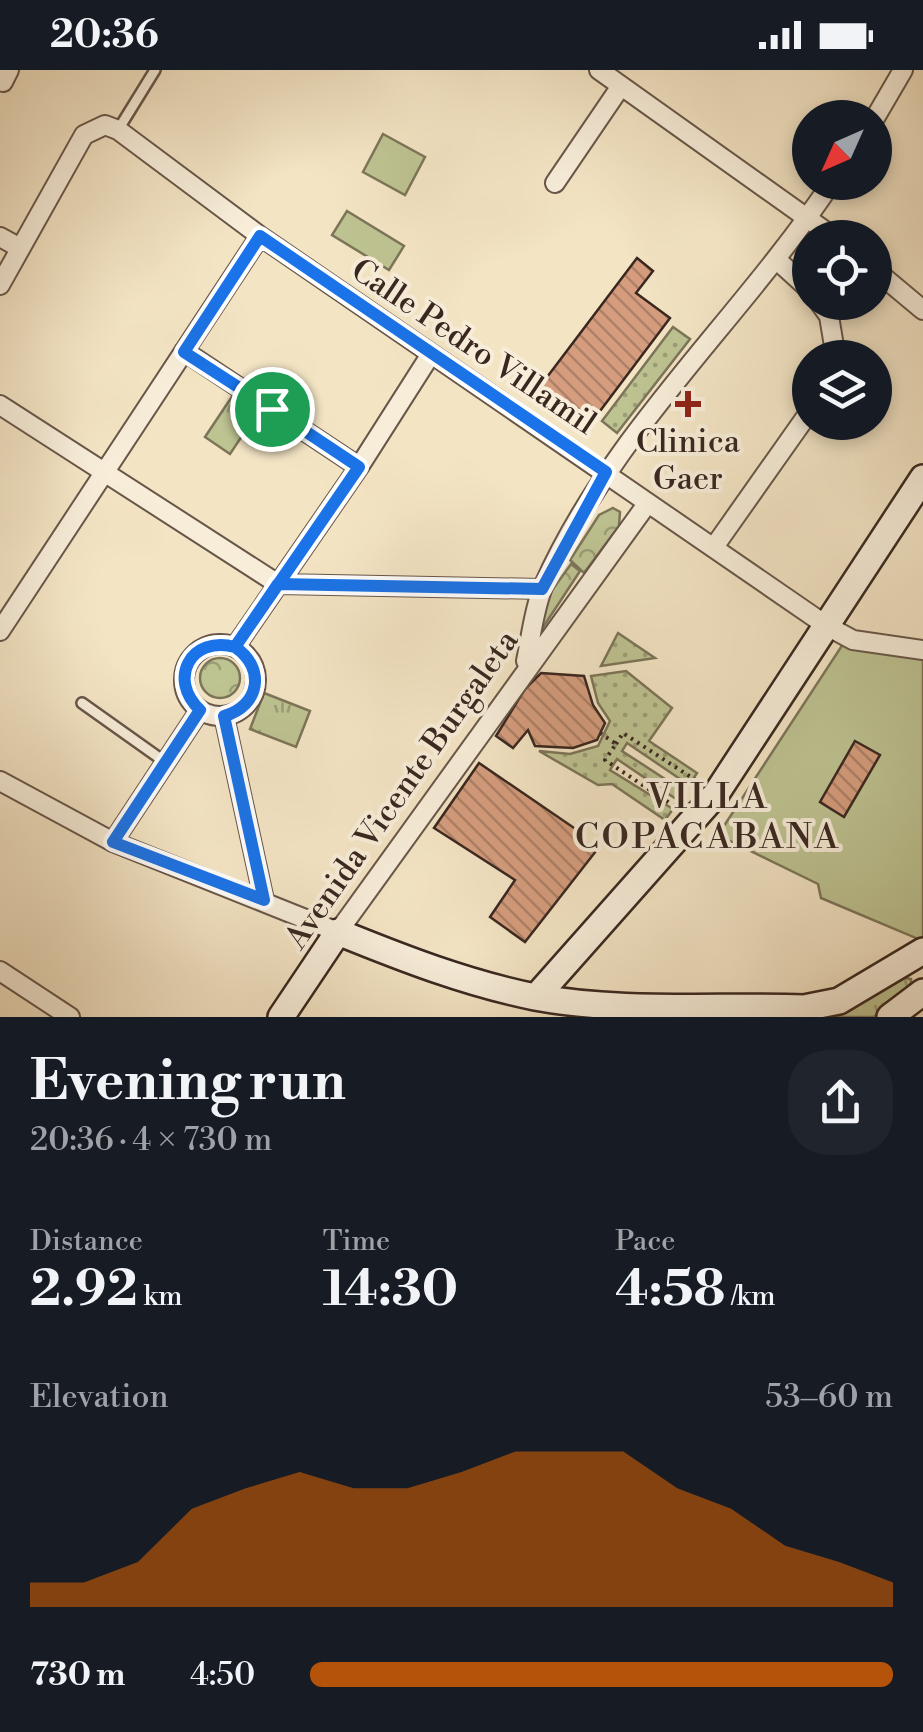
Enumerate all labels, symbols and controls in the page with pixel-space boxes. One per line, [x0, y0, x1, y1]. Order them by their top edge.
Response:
text: 20:36 [50, 12, 159, 59]
north arrow [792, 100, 892, 200]
map controls [792, 100, 892, 440]
button: locate [792, 220, 892, 320]
street label: Calle Pedro Villamil [343, 250, 604, 444]
button: layers [792, 340, 892, 440]
pin [230, 367, 315, 452]
icon: arrive [245, 382, 300, 437]
marker: Clinica Gaer [675, 391, 701, 417]
place label: Clinica Gaer [636, 422, 741, 499]
street label: Avenida Vicente Burgaleta [276, 622, 528, 958]
district label: VILLA COPACABANA [575, 776, 841, 859]
text: Evening run [30, 1048, 346, 1117]
button: share [788, 1050, 893, 1155]
text: 20:36 · 4 × 730 m [30, 1120, 272, 1160]
text: Distance [30, 1224, 143, 1259]
text: Time [323, 1224, 390, 1259]
text: Pace [615, 1224, 675, 1259]
text: 2.92 [30, 1259, 138, 1321]
text: 14:30 [323, 1259, 458, 1321]
text: 4:58 [615, 1259, 725, 1321]
text: km [138, 1279, 183, 1314]
text: /km [725, 1279, 776, 1314]
text: Elevation [30, 1377, 169, 1417]
text: 53–60 m [765, 1377, 893, 1417]
text: 730 m [30, 1655, 125, 1695]
text: 4:50 [190, 1655, 255, 1695]

